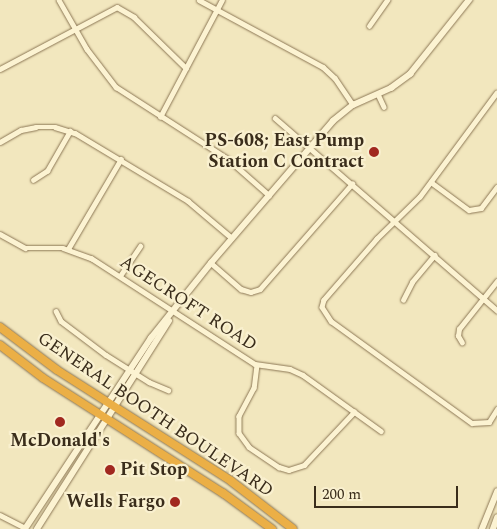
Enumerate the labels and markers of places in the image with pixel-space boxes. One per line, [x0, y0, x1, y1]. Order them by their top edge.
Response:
place label: PS-608; East Pump Station C Contract [205, 131, 364, 173]
marker: PS-608; East Pump Station C Contract [368, 146, 380, 158]
marker: McDonald's [54, 416, 66, 428]
place label: McDonald's [10, 430, 110, 452]
place label: Pit Stop [120, 459, 187, 481]
marker: Pit Stop [104, 464, 116, 476]
place label: Wells Fargo [66, 491, 165, 513]
marker: Wells Fargo [169, 496, 181, 508]

